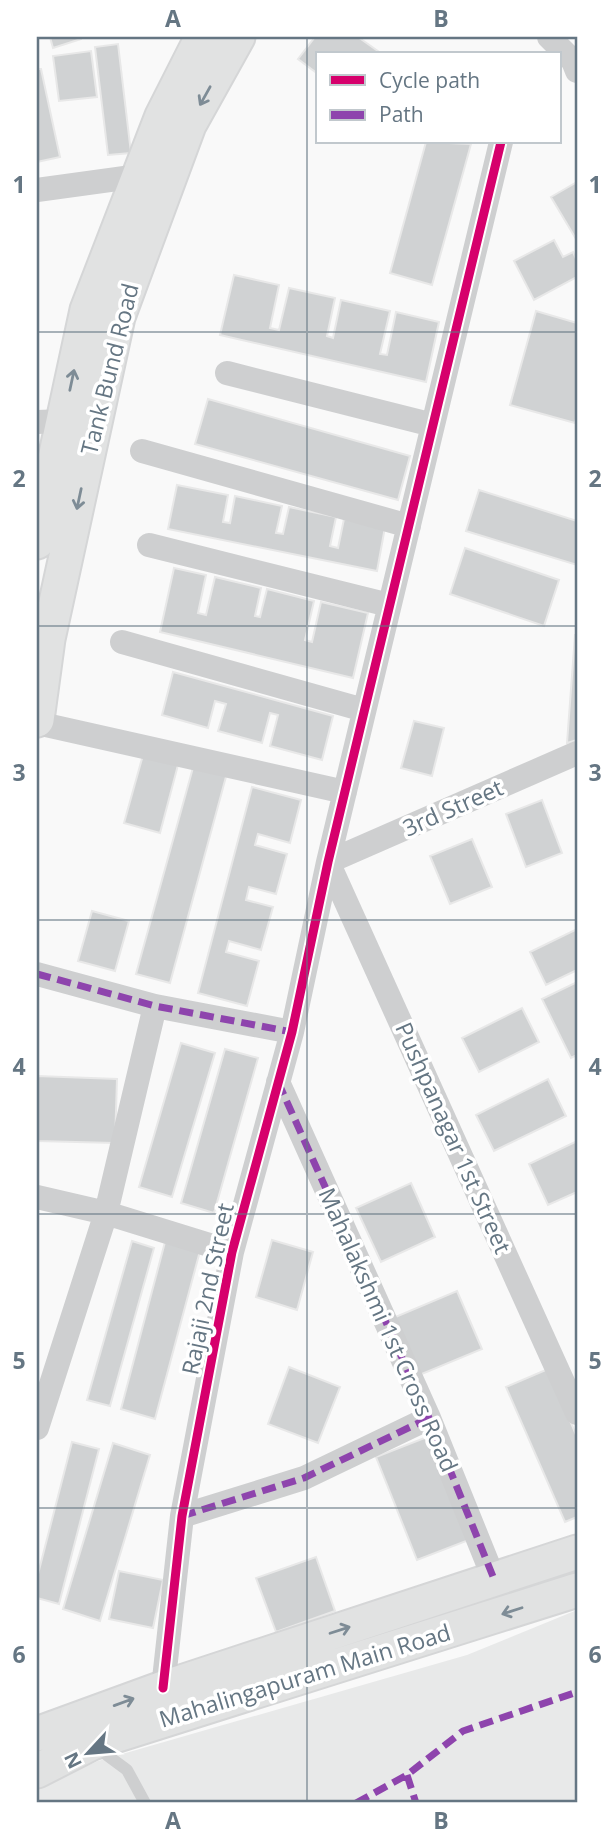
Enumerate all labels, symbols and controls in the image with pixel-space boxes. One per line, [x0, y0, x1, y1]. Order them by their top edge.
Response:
text: A [165, 2, 181, 34]
text: B [433, 2, 449, 34]
legend [316, 52, 562, 144]
text: Cycle path [379, 66, 480, 94]
one-way arrow [197, 86, 211, 106]
text: Path [379, 100, 424, 128]
text: 1 [12, 168, 26, 200]
text: 1 [588, 168, 602, 200]
street label: Tank Bund Road [72, 280, 146, 458]
one-way arrow [66, 369, 80, 392]
text: 2 [12, 462, 26, 494]
text: 2 [588, 462, 602, 494]
one-way arrow [71, 487, 85, 510]
text: 3 [12, 756, 26, 788]
text: 3 [588, 756, 602, 788]
street label: 3rd Street [397, 771, 508, 843]
street label: Pushpanagar 1st Street [388, 1017, 519, 1258]
text: 4 [12, 1050, 26, 1082]
text: 4 [588, 1050, 602, 1082]
street label: Mahalakshmi 1st Cross Road [312, 1182, 466, 1477]
street label: Rajaji 2nd Street [173, 1200, 241, 1378]
text: 5 [12, 1344, 26, 1376]
text: 5 [588, 1344, 602, 1376]
one-way arrow [502, 1606, 524, 1618]
street label: Mahalingapuram Main Road [155, 1615, 454, 1735]
one-way arrow [328, 1623, 350, 1635]
text: 6 [12, 1638, 26, 1670]
text: 6 [588, 1638, 602, 1670]
one-way arrow [113, 1695, 134, 1708]
north arrow [52, 1717, 122, 1787]
text: N [58, 1748, 88, 1773]
text: A [165, 1804, 181, 1836]
text: B [433, 1804, 449, 1836]

